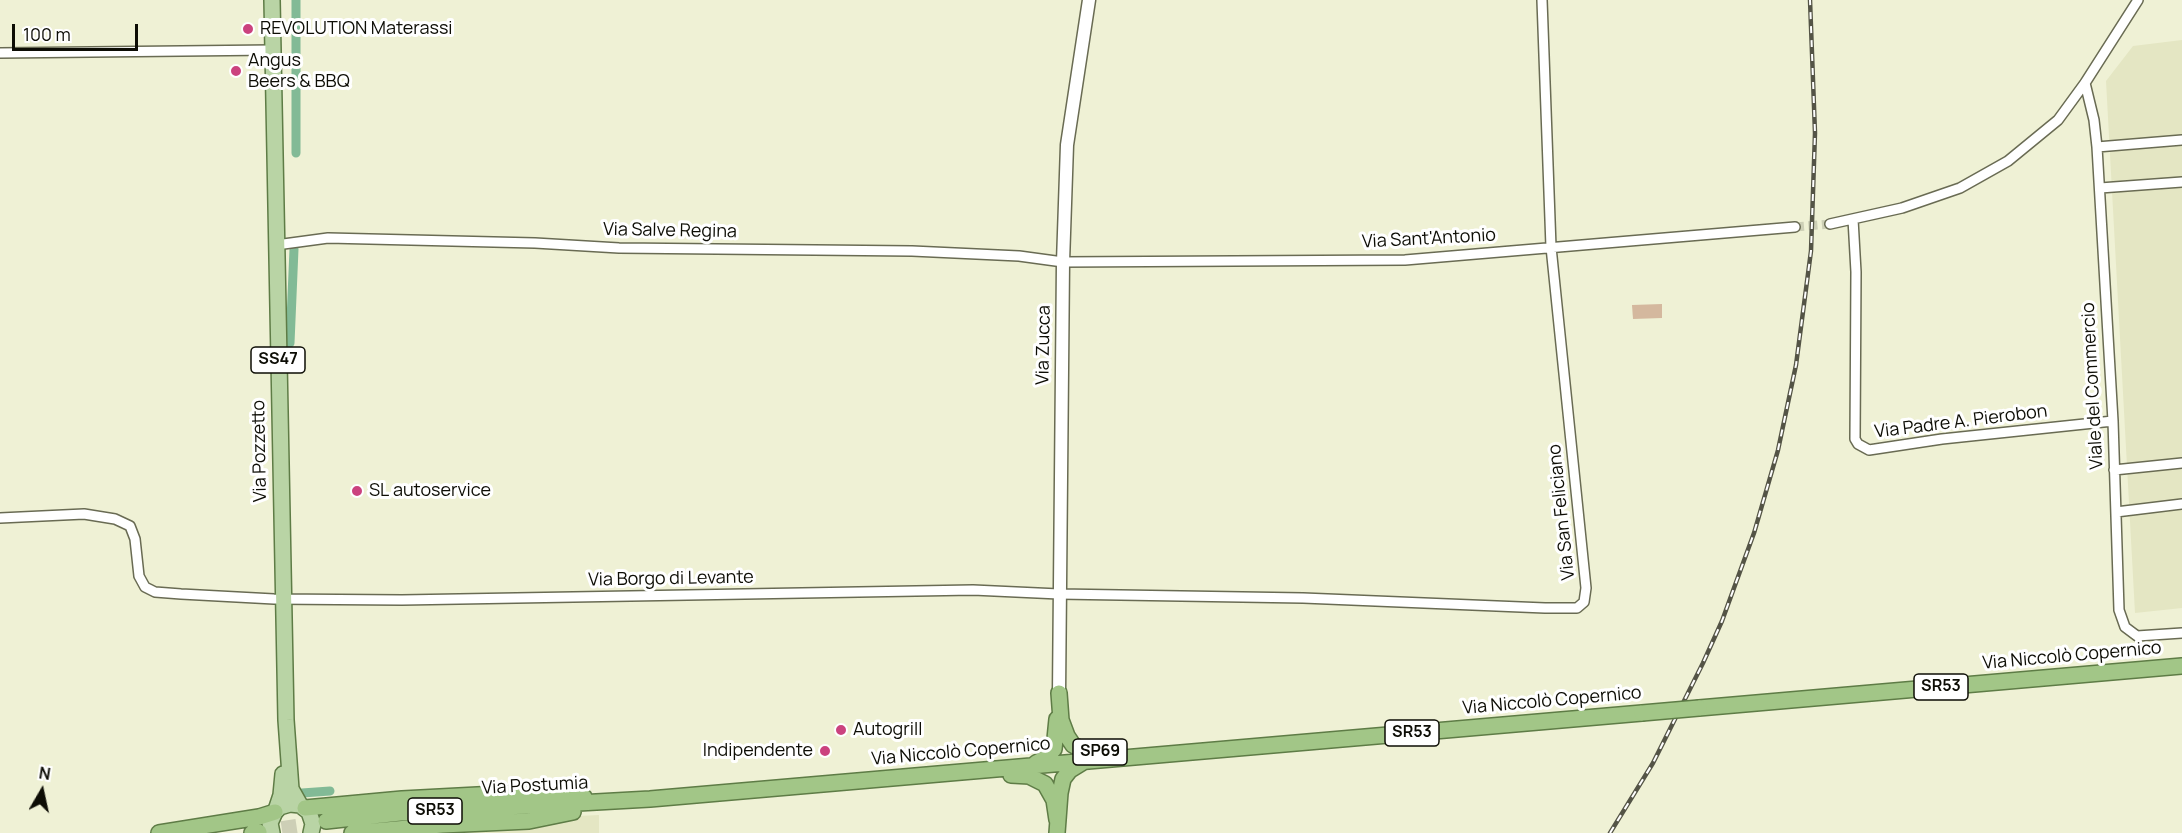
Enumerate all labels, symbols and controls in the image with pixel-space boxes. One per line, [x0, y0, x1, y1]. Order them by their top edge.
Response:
scale bar [15, 12, 141, 50]
place label: REVOLUTION Materassi [260, 18, 453, 40]
text: 100 m [23, 22, 71, 46]
marker: REVOLUTION Materassi [241, 22, 255, 36]
place label: Angus Beers & BBQ [248, 50, 350, 92]
marker: Angus Beers & BBQ [229, 64, 243, 78]
street label: Via Salve Regina [603, 219, 737, 243]
street label: Via Sant'Antonio [1361, 225, 1497, 253]
street label: Viale del Commercio [2078, 302, 2108, 470]
street label: Via Zucca [1033, 305, 1055, 385]
road number: SS47 [251, 347, 305, 373]
street label: Via Pozzetto [248, 400, 272, 502]
street label: Via Padre A. Pierobon [1873, 401, 2049, 443]
street label: Via San Feliciano [1544, 443, 1580, 581]
place label: SL autoservice [369, 480, 491, 502]
marker: SL autoservice [350, 484, 364, 498]
street label: Via Borgo di Levante [588, 567, 754, 591]
street label: Via Niccolò Copernico [1982, 637, 2162, 675]
road number: SR53 [1914, 674, 1968, 700]
street label: Via Niccolò Copernico [1462, 682, 1642, 720]
place label: Autogrill [853, 719, 922, 741]
road number: SR53 [1385, 720, 1439, 746]
marker: Autogrill [834, 723, 848, 737]
street label: Via Niccolò Copernico [871, 733, 1051, 771]
road number: SP69 [1073, 739, 1127, 765]
place label: Indipendente [703, 740, 813, 762]
marker: Indipendente [818, 744, 832, 758]
north arrow [12, 761, 72, 821]
text: N [37, 761, 52, 785]
street label: Via Postumia [481, 772, 589, 800]
road number: SR53 [408, 798, 462, 824]

